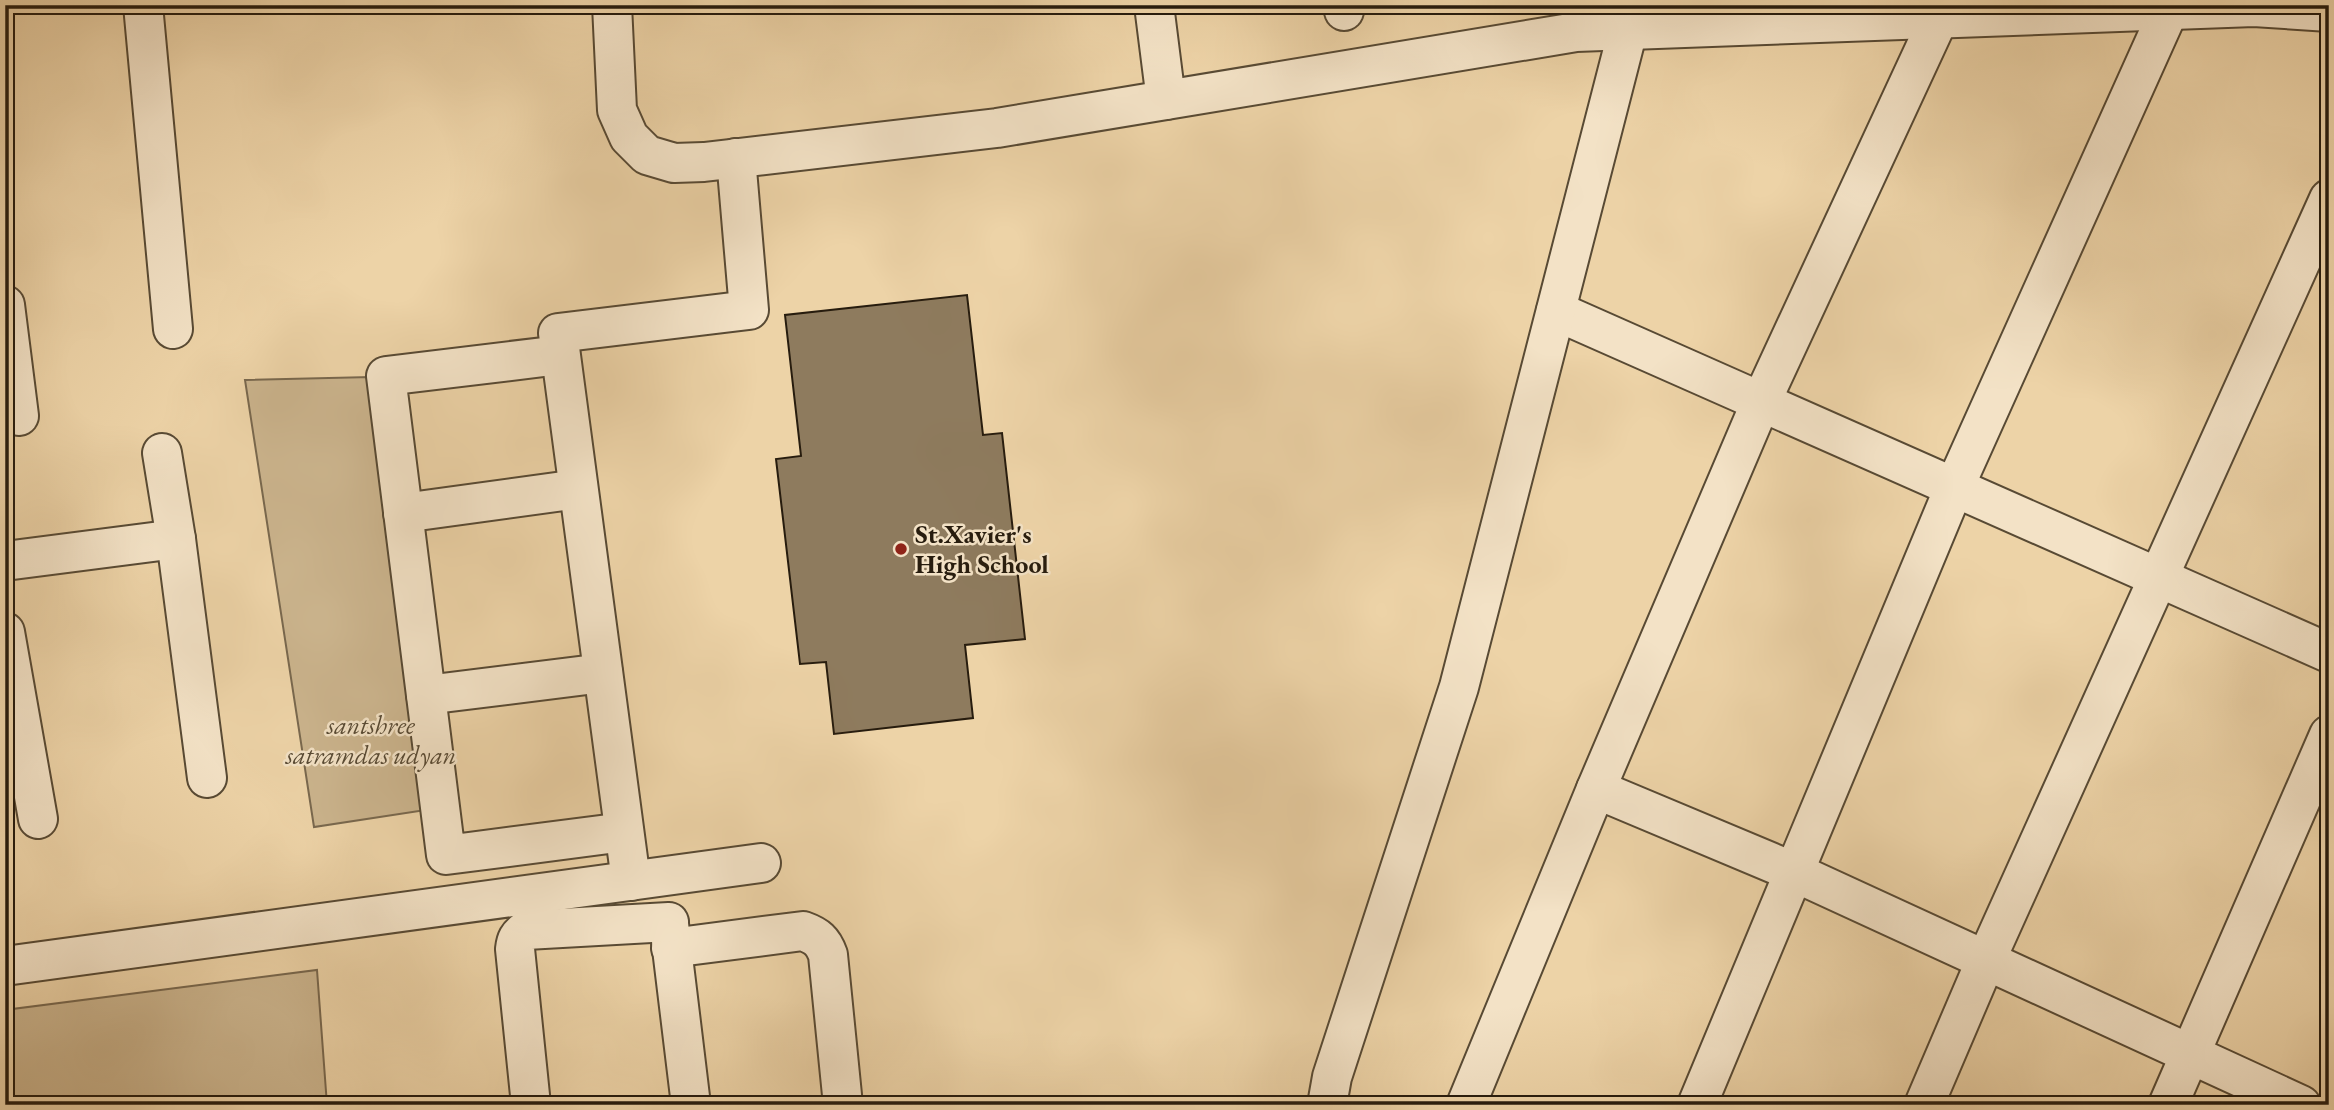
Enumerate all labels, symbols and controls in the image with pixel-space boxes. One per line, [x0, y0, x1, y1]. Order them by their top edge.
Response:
place label: St.Xavier's High School [915, 517, 1049, 581]
marker: St.Xavier's High School [893, 541, 909, 557]
park label: santshree satramdas udyan [285, 708, 456, 772]

